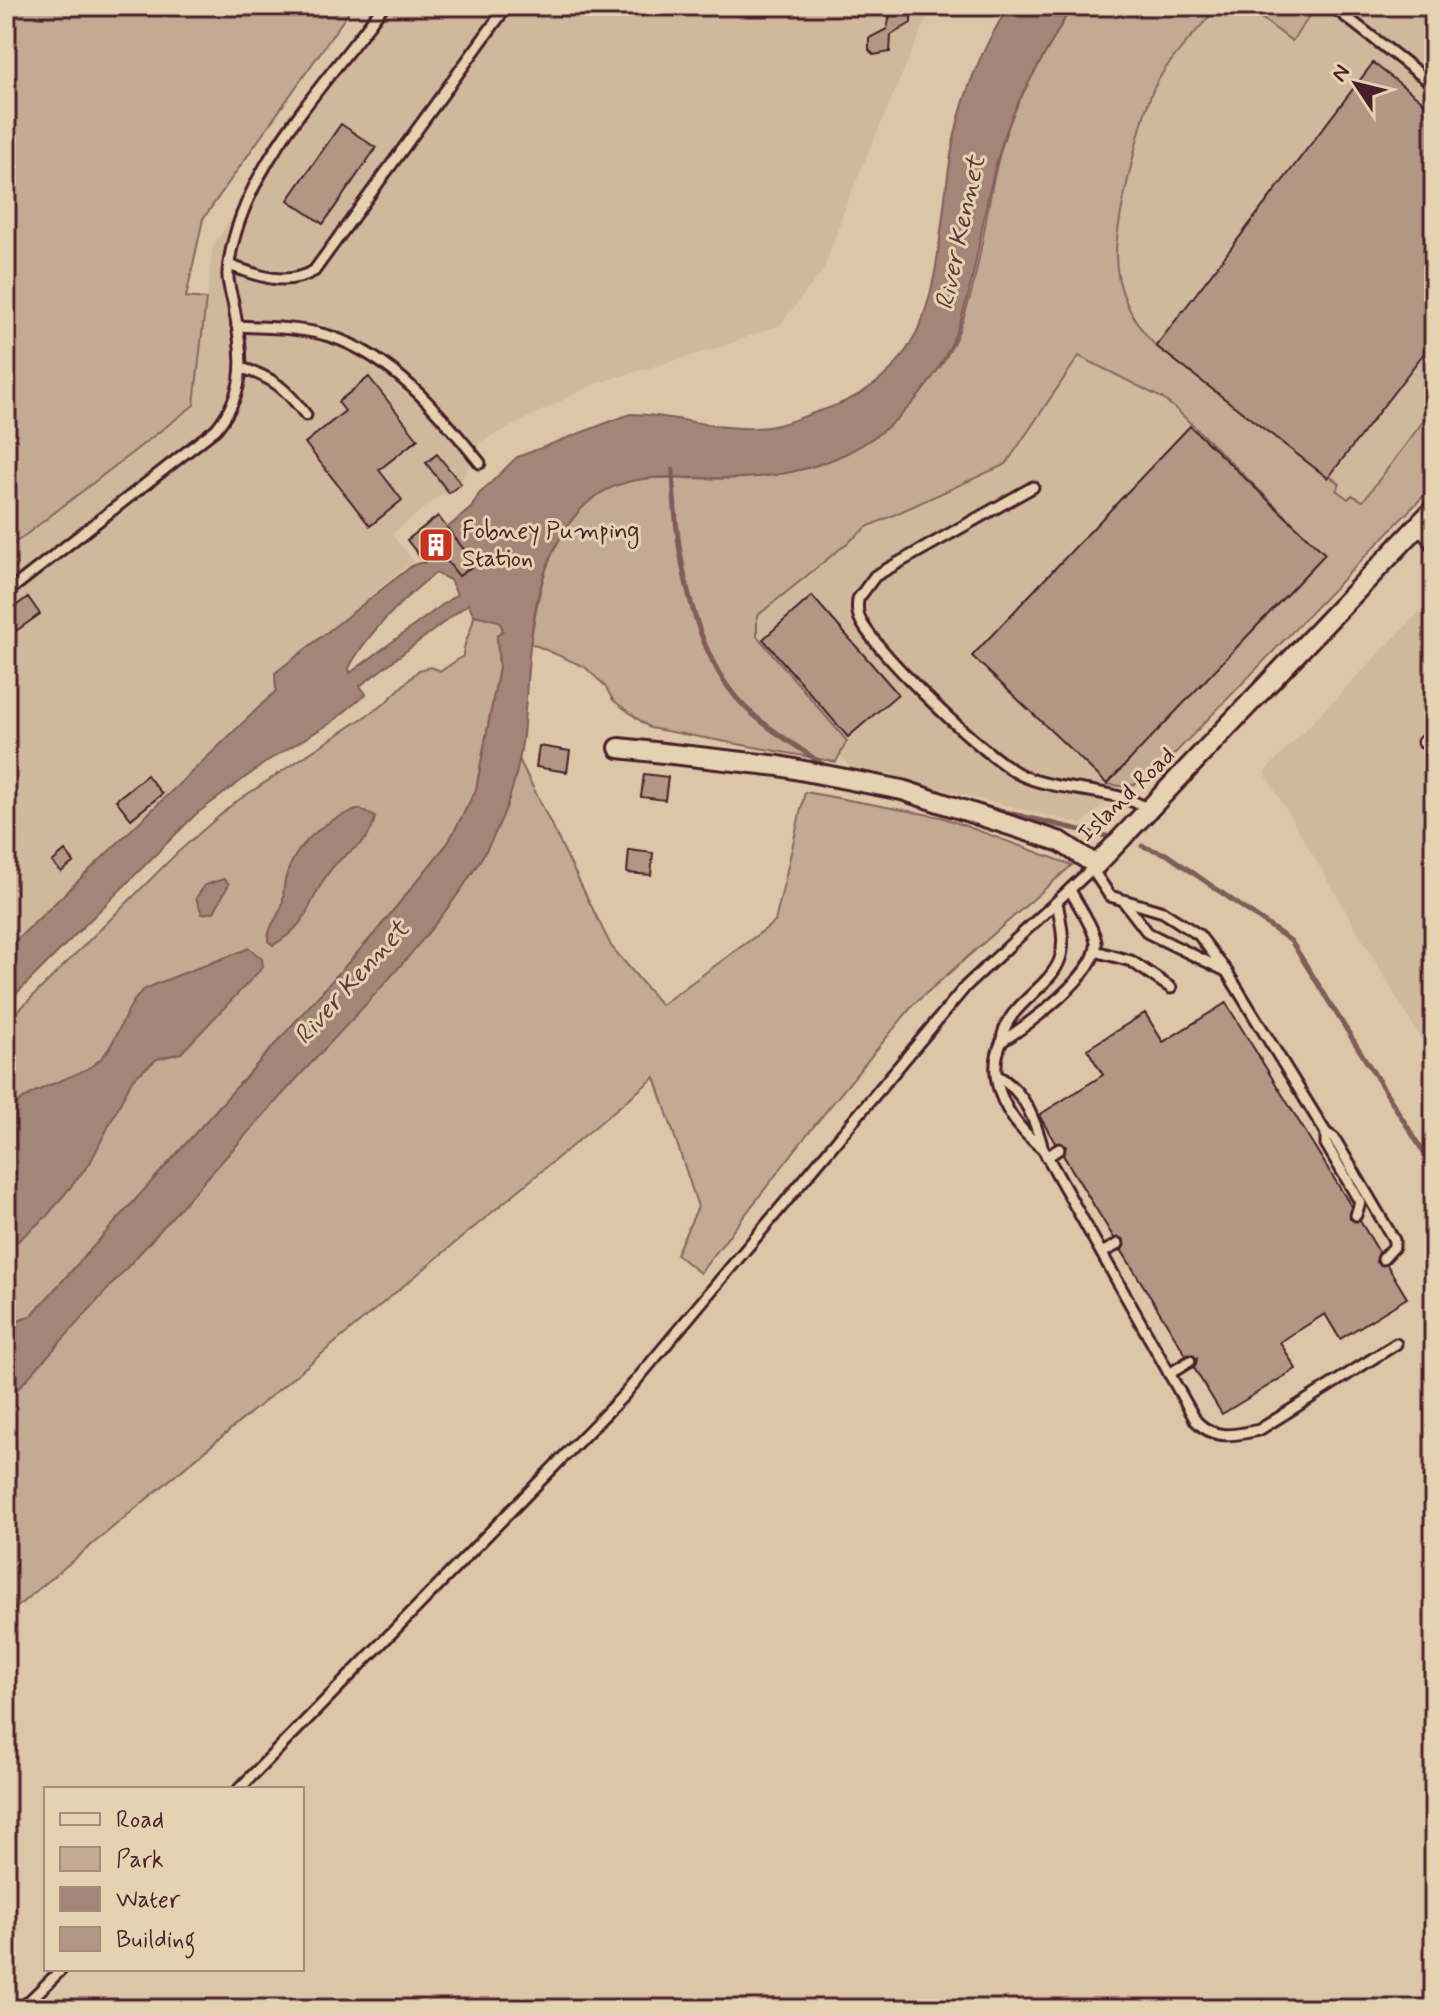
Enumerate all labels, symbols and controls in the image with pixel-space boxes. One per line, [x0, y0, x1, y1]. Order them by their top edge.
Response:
north arrow [1316, 44, 1396, 124]
text: N [1326, 60, 1357, 88]
water label: River Kennet [928, 151, 994, 313]
place label: Fobney Pumping Station [462, 516, 640, 575]
building icon: Fobney Pumping Station [417, 526, 455, 564]
street label: Island Road [1071, 741, 1183, 849]
water label: River Kennet [287, 912, 418, 1053]
legend [44, 1787, 304, 1971]
text: Road [116, 1805, 164, 1836]
text: Park [116, 1845, 164, 1876]
text: Water [116, 1885, 181, 1916]
text: Building [116, 1925, 196, 1959]

